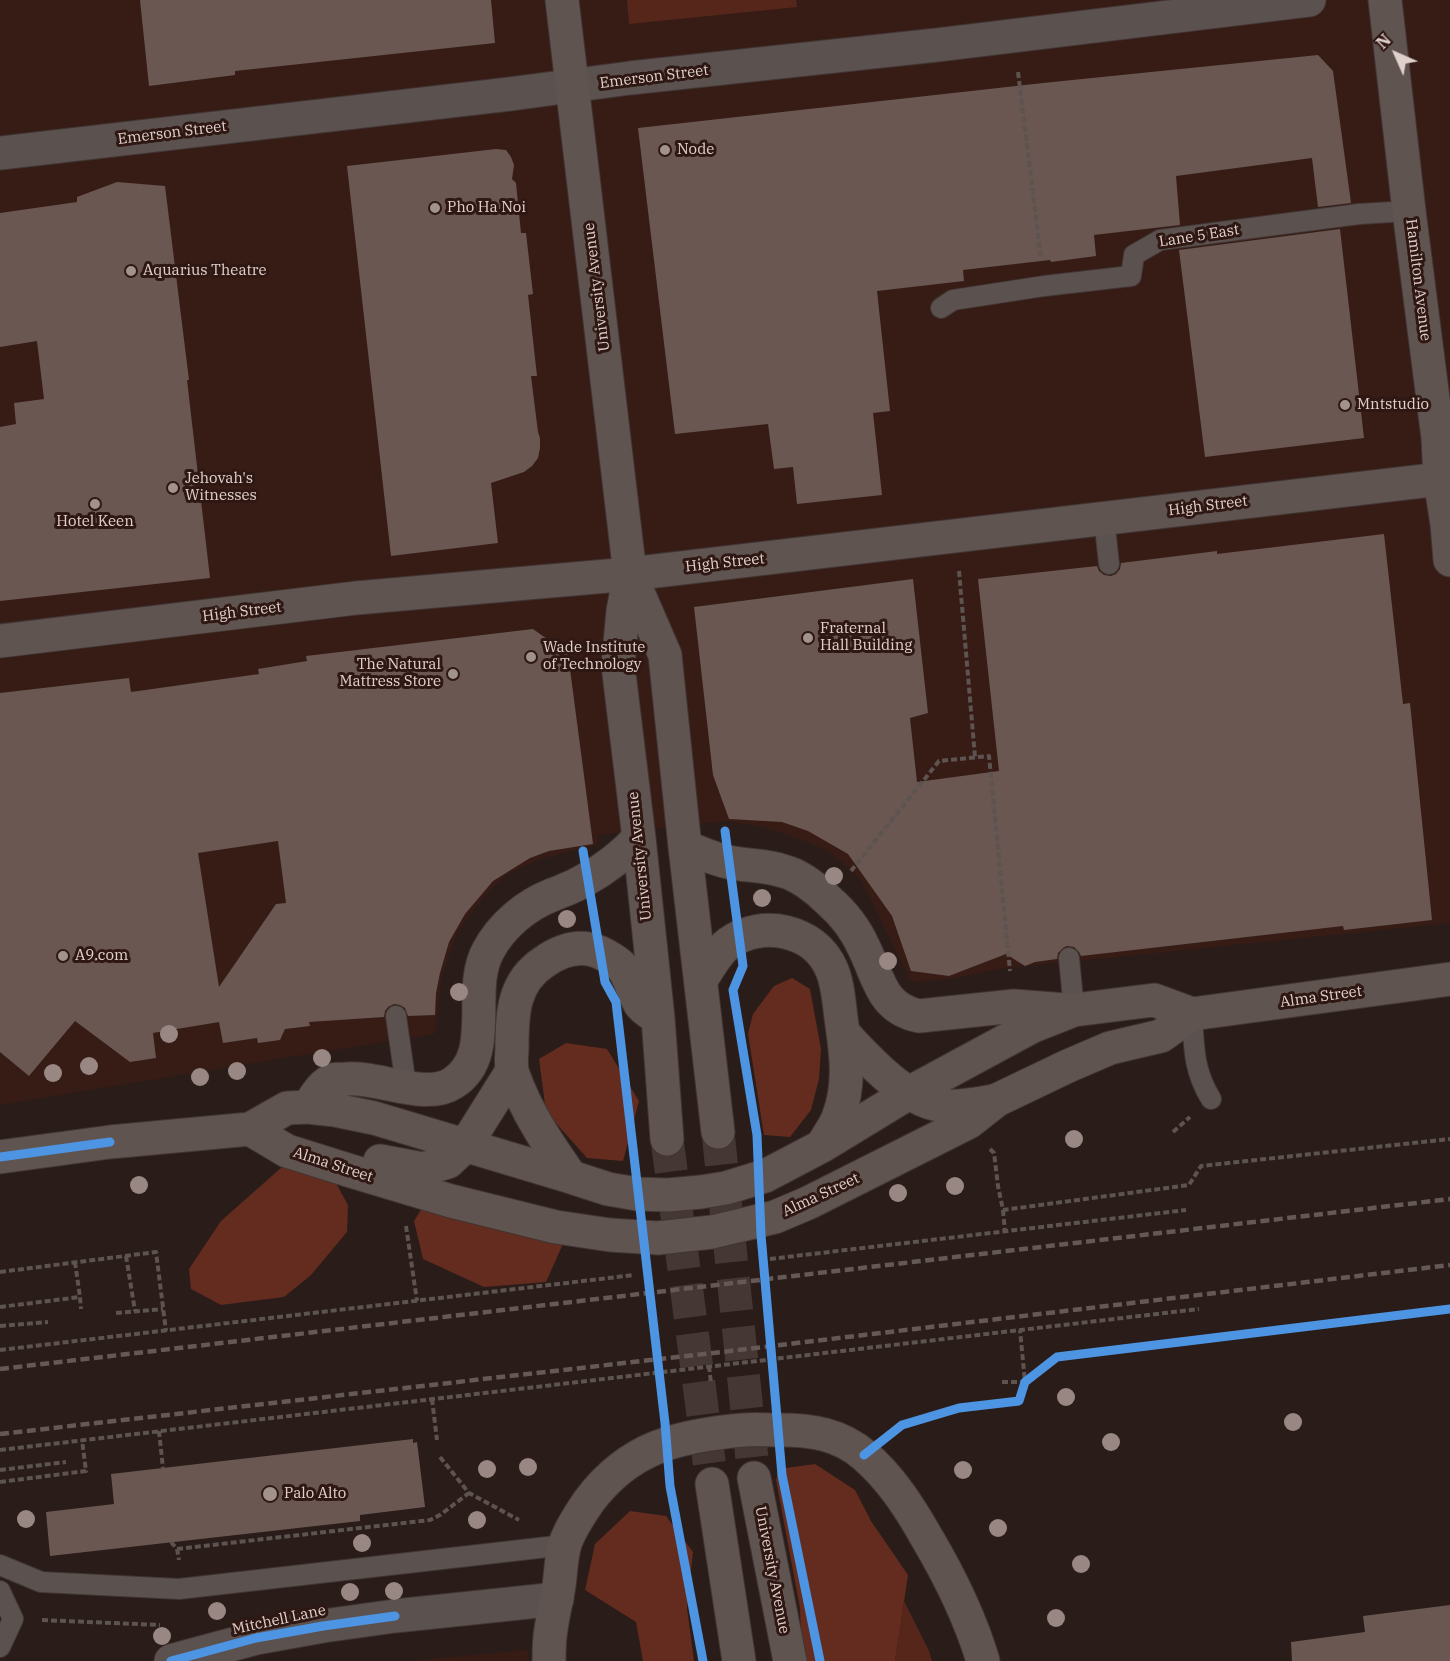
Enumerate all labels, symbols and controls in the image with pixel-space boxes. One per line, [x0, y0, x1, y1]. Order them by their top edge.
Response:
north arrow [1366, 24, 1426, 84]
text: N [1372, 30, 1395, 53]
street label: Emerson Street [599, 61, 709, 93]
street label: Emerson Street [117, 117, 227, 149]
place label: Node [677, 141, 714, 159]
marker: Node [658, 143, 672, 157]
place label: Pho Ha Noi [447, 199, 526, 217]
marker: Pho Ha Noi [428, 201, 442, 215]
street label: Hamilton Avenue [1402, 218, 1434, 342]
street label: Lane 5 East [1158, 221, 1240, 251]
street label: University Avenue [580, 222, 614, 352]
place label: Aquarius Theatre [143, 262, 266, 280]
marker: Aquarius Theatre [124, 264, 138, 278]
place label: Mntstudio [1357, 396, 1429, 414]
marker: Mntstudio [1338, 398, 1352, 412]
place label: Jehovah's Witnesses [185, 470, 257, 505]
marker: Jehovah's Witnesses [166, 481, 180, 495]
street label: High Street [1167, 492, 1249, 520]
marker: Hotel Keen [88, 497, 102, 511]
place label: Hotel Keen [56, 513, 134, 531]
street label: High Street [684, 550, 766, 576]
street label: High Street [201, 598, 283, 626]
place label: Fraternal Hall Building [820, 620, 912, 655]
marker: Fraternal Hall Building [801, 631, 815, 645]
place label: Wade Institute of Technology [543, 639, 645, 674]
marker: Wade Institute of Technology [524, 650, 538, 664]
place label: The Natural Mattress Store [339, 656, 441, 691]
marker: The Natural Mattress Store [446, 667, 460, 681]
street label: University Avenue [624, 791, 656, 921]
place label: A9.com [75, 947, 128, 965]
marker: A9.com [56, 949, 70, 963]
street label: Alma Street [1279, 982, 1363, 1012]
street label: Alma Street [291, 1144, 375, 1186]
street label: Alma Street [780, 1169, 862, 1221]
marker: Palo Alto [261, 1485, 279, 1503]
place label: Palo Alto [284, 1485, 346, 1503]
street label: University Avenue [751, 1505, 793, 1635]
street label: Mitchell Lane [230, 1601, 328, 1639]

